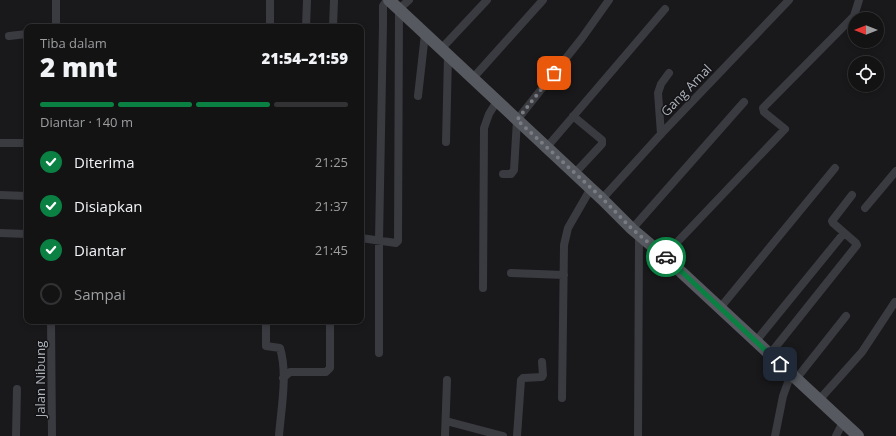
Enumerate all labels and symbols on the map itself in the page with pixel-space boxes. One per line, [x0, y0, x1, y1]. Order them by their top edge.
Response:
north arrow [848, 12, 884, 48]
pin [537, 56, 571, 90]
street label: Gang Amal [657, 60, 715, 120]
courier [646, 237, 686, 277]
street label: Jalan Nibung [31, 341, 49, 419]
pin [763, 347, 797, 381]

